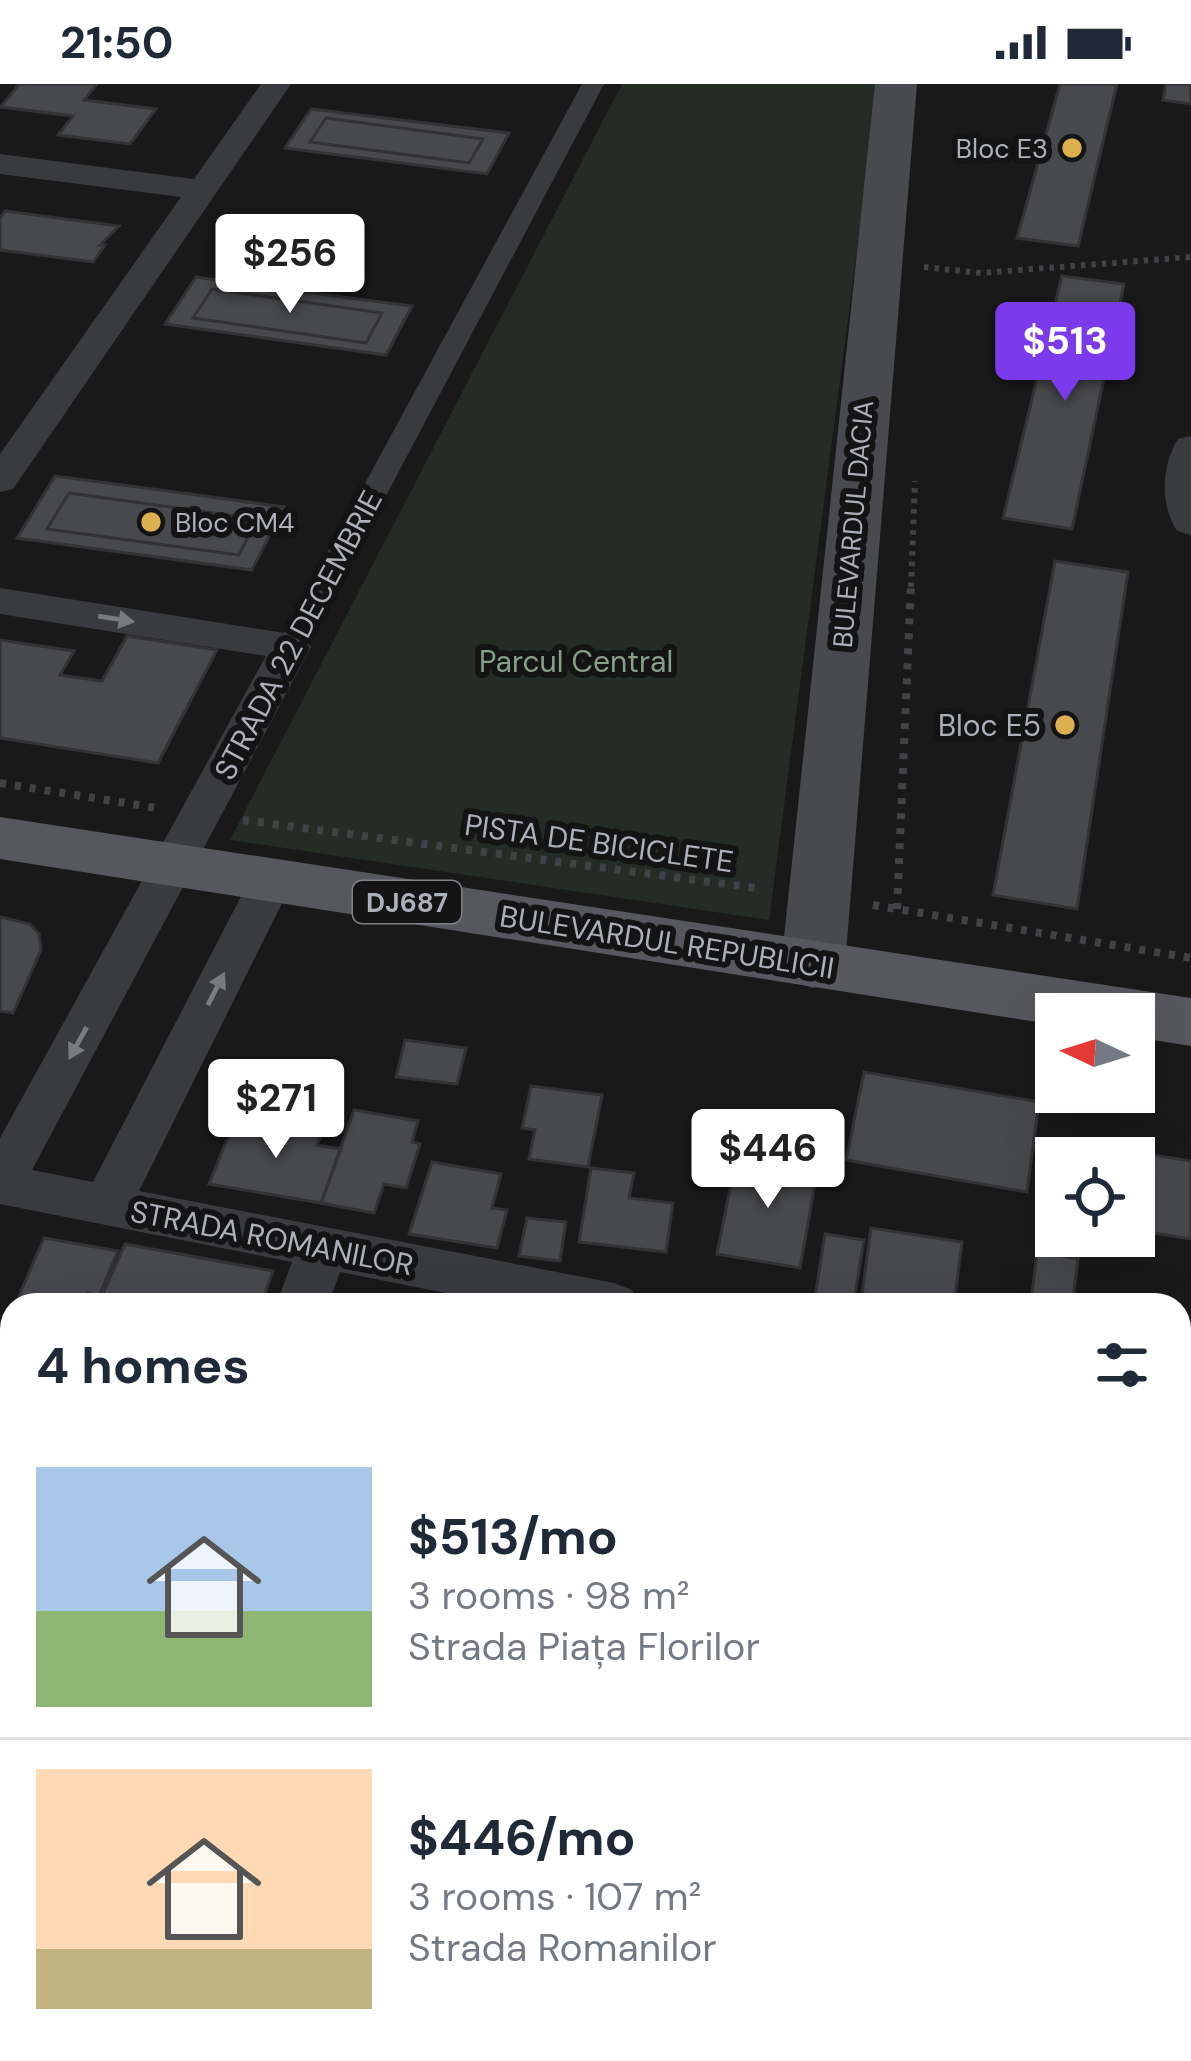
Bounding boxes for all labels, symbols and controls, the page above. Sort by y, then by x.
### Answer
text: 21:50 [60,13,173,72]
place label: Bloc E3 [956,131,1048,166]
marker: Bloc E3 [1059,135,1085,161]
pin: $256 [219,214,361,316]
text: $256 [242,227,338,278]
pin: $513 [994,302,1136,404]
text: $513 [1022,315,1108,366]
street label: BULEVARDUL DACIA [825,399,881,649]
street label: STRADA 22 DECEMBRIE [205,484,391,786]
place label: Bloc CM4 [175,505,294,540]
marker: Bloc CM4 [138,509,164,535]
one-way arrow [97,610,135,629]
park label: Parcul Central [479,642,673,681]
place label: Bloc E5 [938,706,1041,745]
marker: Bloc E5 [1052,712,1078,738]
street label: PISTA DE BICICLETE [462,805,736,881]
road number: DJ687 [353,881,461,923]
street label: BULEVARDUL REPUBLICII [497,896,837,988]
one-way arrow [205,972,225,1006]
north arrow [1035,993,1155,1113]
map controls [1035,993,1155,1257]
one-way arrow [68,1026,89,1060]
pin: $271 [205,1059,347,1161]
text: $271 [235,1072,317,1123]
pin: $446 [697,1109,839,1211]
text: $446 [719,1122,817,1173]
button: locate [1035,1137,1155,1257]
street label: STRADA ROMANILOR [127,1191,417,1285]
text: 4 homes [36,1332,250,1399]
icon: filters [1089,1332,1155,1398]
text: $513/mo [408,1503,618,1570]
icon: home [132,1515,276,1659]
text: 3 rooms · 98 m² [408,1570,690,1621]
text: Strada Piața Florilor [408,1621,760,1672]
text: $446/mo [408,1804,636,1871]
icon: home [132,1817,276,1961]
text: 3 rooms · 107 m² [408,1871,701,1922]
text: Strada Romanilor [408,1922,717,1973]

